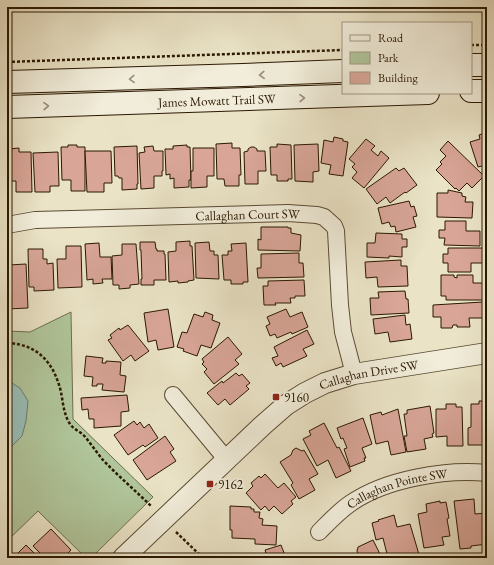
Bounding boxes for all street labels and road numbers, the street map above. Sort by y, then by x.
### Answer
street label: James Mowatt Trail SW [157,90,277,111]
street label: Callaghan Court SW [195,205,301,224]
street label: Callaghan Drive SW [316,355,420,393]
street label: Callaghan Pointe SW [343,464,449,512]

